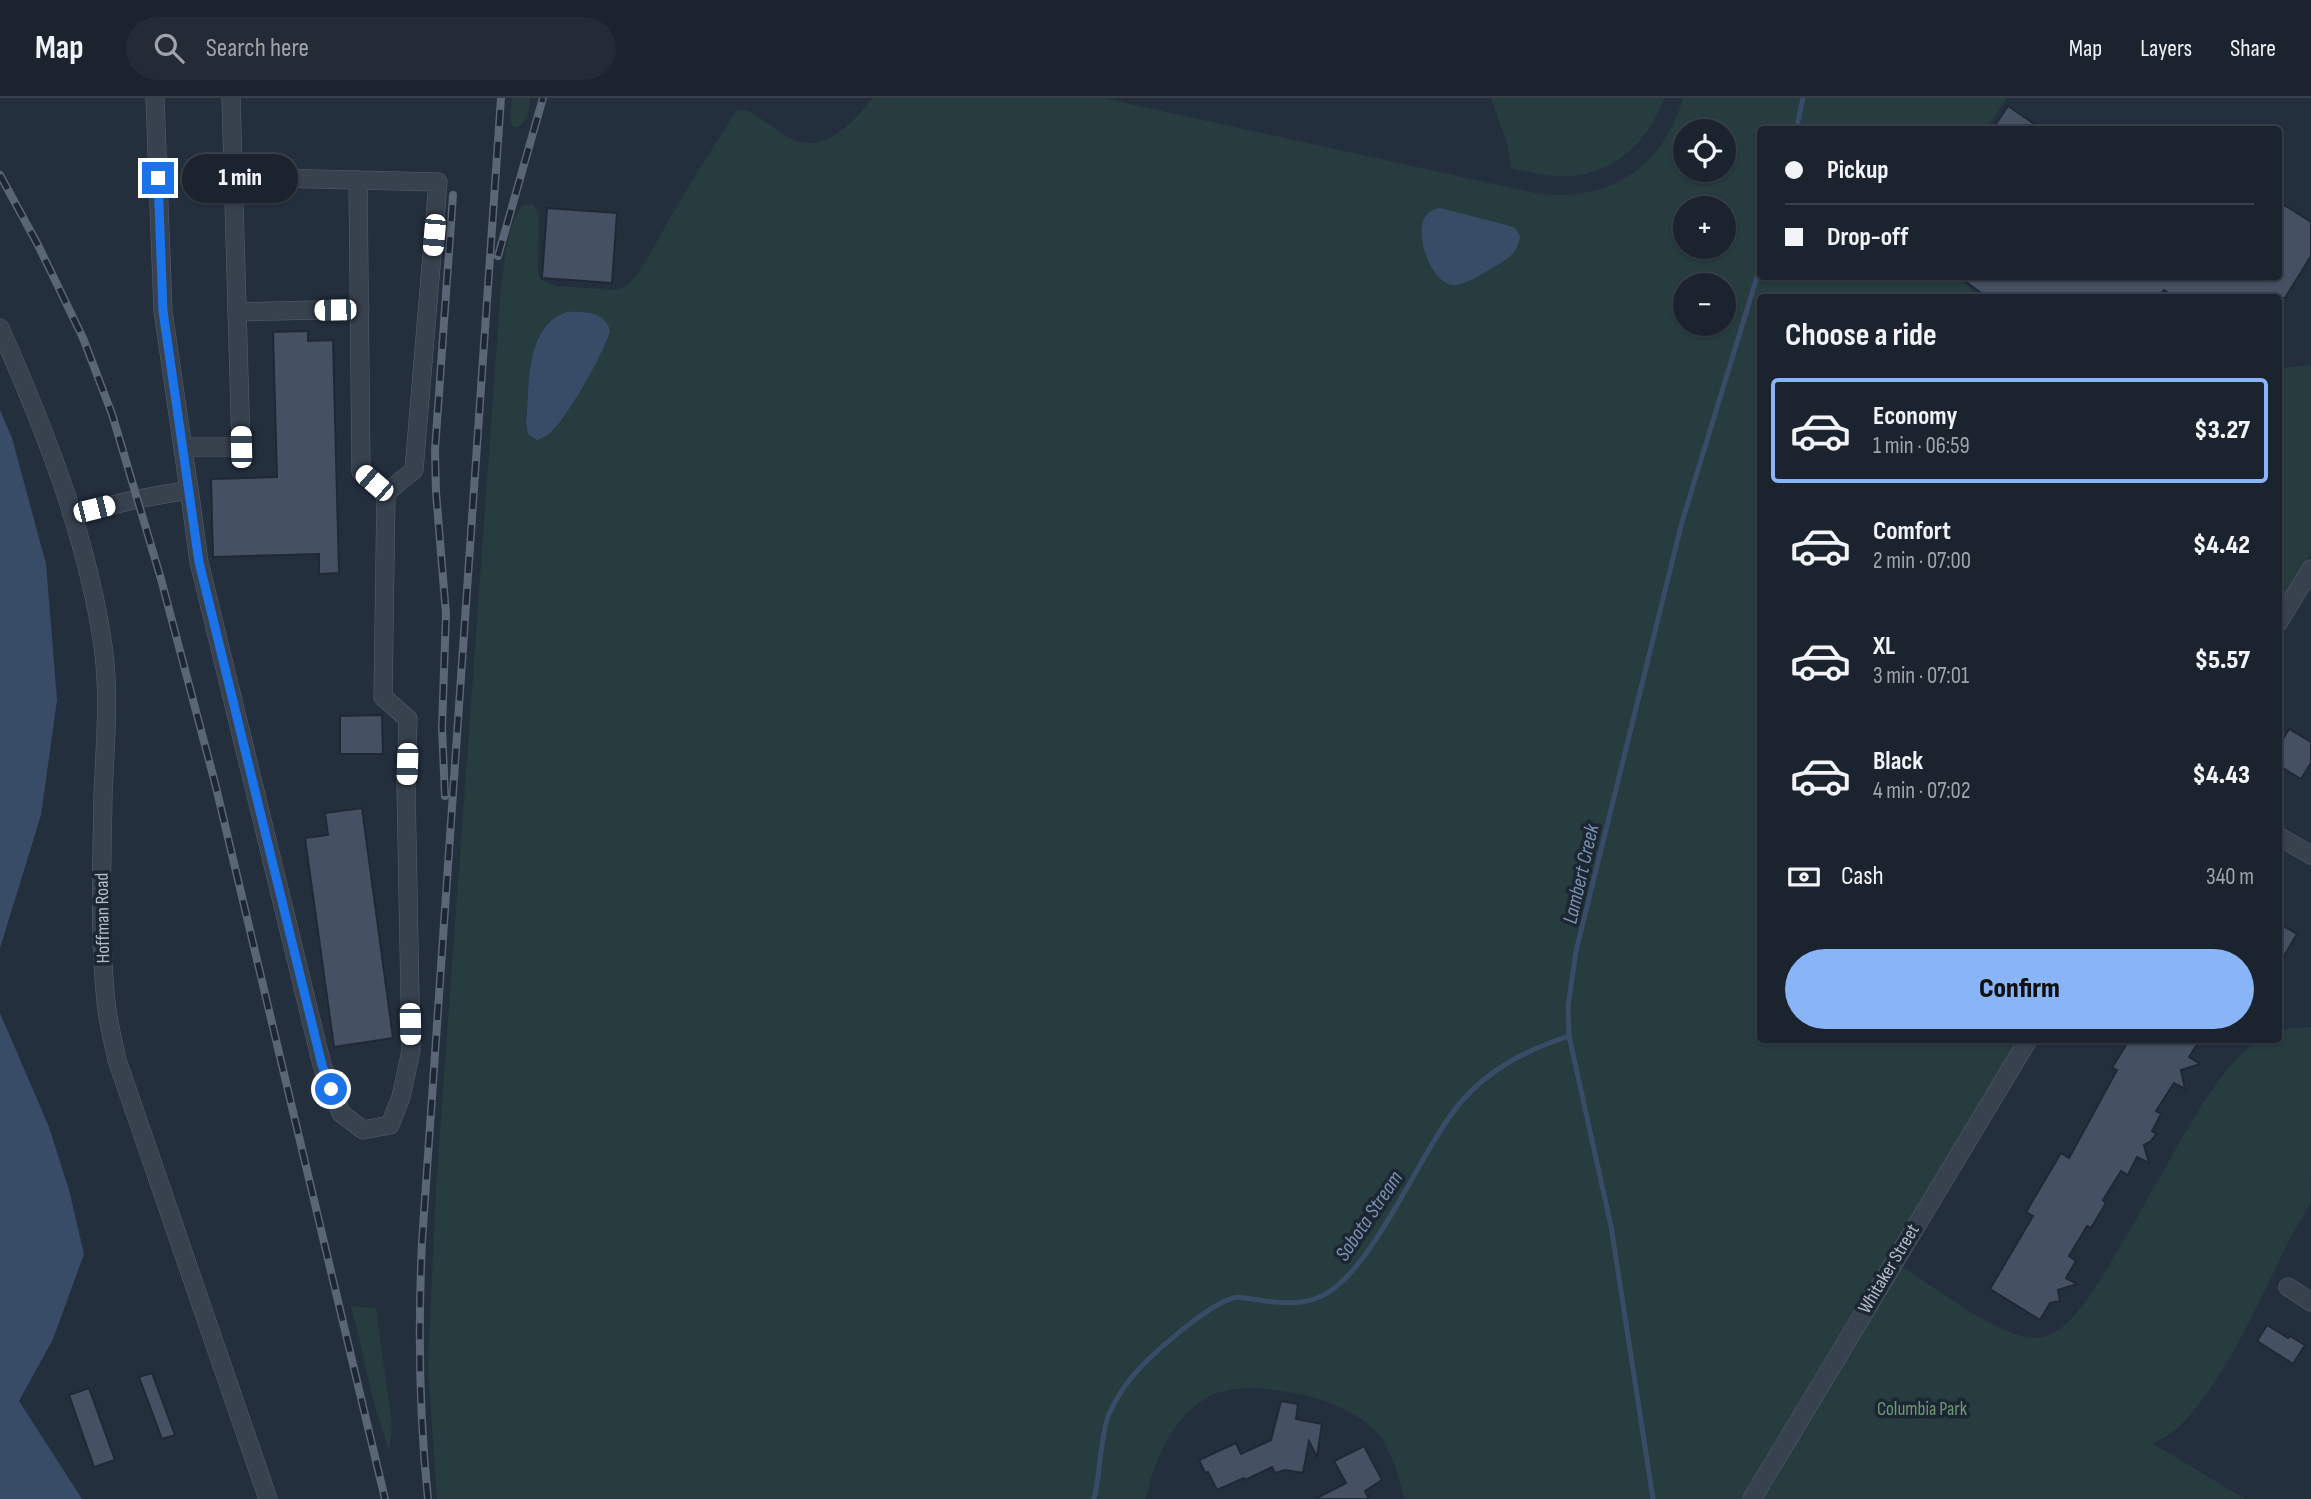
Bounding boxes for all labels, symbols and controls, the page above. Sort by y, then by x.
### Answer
search box [126,17,616,80]
text: Map [35,28,84,68]
icon: search [150,29,188,67]
text: Search here [206,33,309,64]
text: Map [2069,34,2102,63]
text: Layers [2140,34,2192,63]
text: Share [2230,34,2276,63]
map controls [1673,119,1736,336]
button: locate [1673,119,1736,182]
callout: 1 min [182,154,298,202]
text: Pickup [1827,155,1889,186]
route end [142,162,174,194]
text: 1 min [218,164,262,192]
button: + [1673,196,1736,259]
car [422,213,447,257]
text: Drop-off [1827,222,1908,253]
button: − [1673,273,1736,336]
car [314,299,357,321]
text: Choose a ride [1785,316,1937,355]
icon: car [1789,399,1852,462]
text: Economy [1873,401,1957,432]
text: $3.27 [2194,415,2250,446]
car [231,426,252,468]
text: 1 min · 06:59 [1873,432,1970,460]
car [352,461,397,505]
car [72,494,117,524]
icon: car [1789,514,1852,577]
text: Comfort [1873,516,1951,547]
text: $4.42 [2193,530,2250,561]
text: 2 min · 07:00 [1873,547,1971,575]
icon: car [1789,629,1852,692]
text: XL [1873,631,1895,662]
text: $5.57 [2195,645,2250,676]
text: 3 min · 07:01 [1873,662,1969,690]
car [396,743,419,785]
icon: car [1789,744,1852,807]
text: Black [1873,746,1923,777]
text: $4.43 [2193,760,2250,791]
text: 4 min · 07:02 [1873,777,1970,805]
water label: Lambert Creek [1557,821,1605,926]
icon: cash [1785,858,1823,896]
text: Cash [1841,861,1884,892]
text: 340 m [2206,863,2254,891]
street label: Hoffman Road [91,872,115,964]
button: Confirm [1785,949,2254,1029]
car [400,1003,421,1045]
route start [315,1073,347,1105]
water label: Sobota Stream [1330,1166,1408,1266]
street label: Whitaker Street [1853,1220,1925,1318]
park label: Columbia Park [1877,1398,1968,1421]

